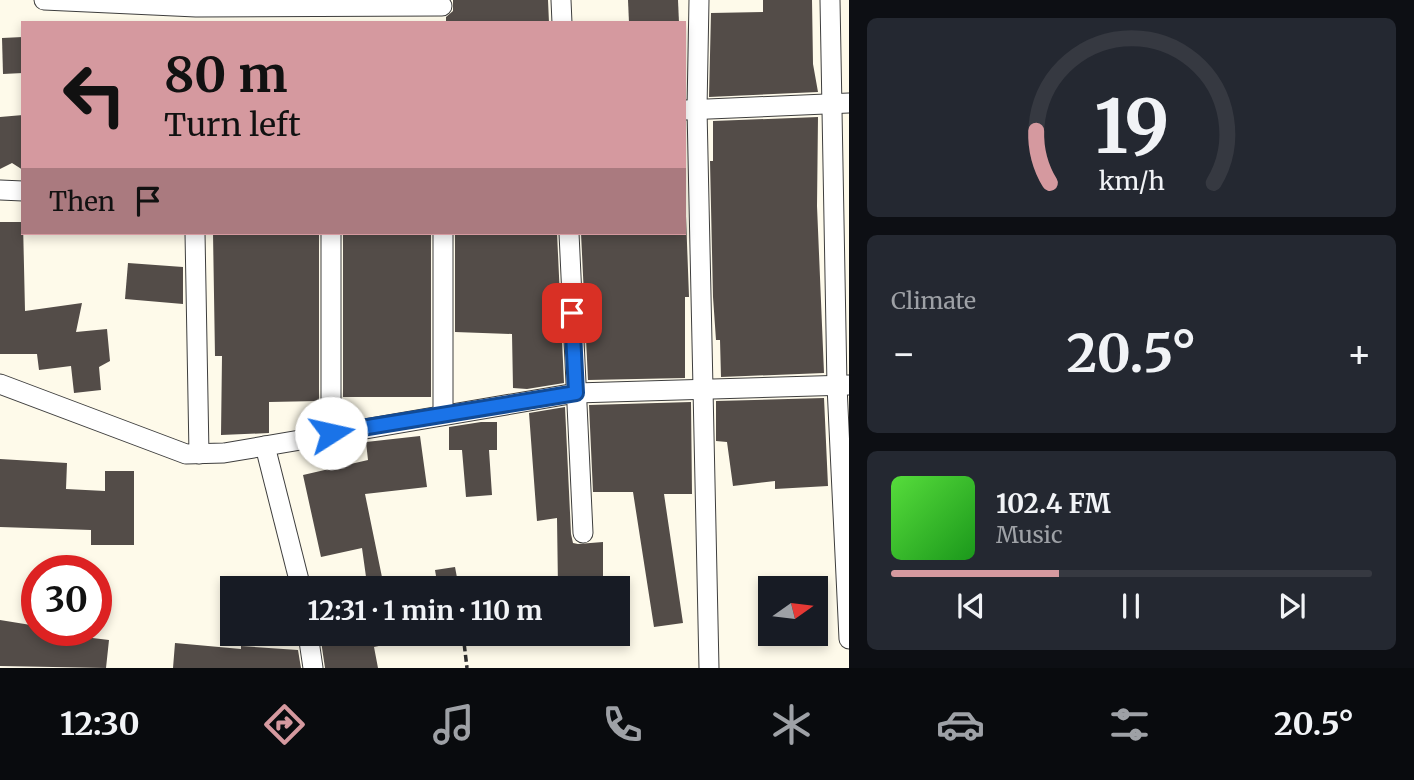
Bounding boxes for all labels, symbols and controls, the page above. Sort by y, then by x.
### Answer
text: 80 m [164,44,287,105]
icon: left [49,49,140,140]
text: 19 [1094,82,1169,174]
text: Turn left [164,105,301,145]
text: km/h [1098,165,1165,197]
icon: arrive [129,182,167,220]
text: Then [49,185,115,218]
pin [542,283,602,343]
text: Climate [891,286,976,315]
icon: arrive [553,294,591,332]
text: 20.5° [1067,321,1196,386]
text: − [891,330,916,377]
text: + [1347,330,1372,377]
position arrow [294,396,368,470]
text: 102.4 FM [996,487,1111,520]
text: Music [996,520,1063,549]
speed limit sign: 30 [21,555,112,646]
north arrow [758,576,828,646]
map controls [758,576,828,646]
icon: previous [952,587,990,625]
icon: pause [1112,587,1150,625]
icon: next [1273,587,1311,625]
text: 12:31 · 1 min · 110 m [308,594,542,627]
icon: directions [260,700,309,749]
icon: music [429,700,478,749]
icon: phone [598,700,647,749]
icon: climate [767,700,816,749]
icon: car [936,700,985,749]
icon: filters [1105,700,1154,749]
text: 12:30 [60,704,140,744]
text: 20.5° [1274,704,1354,744]

